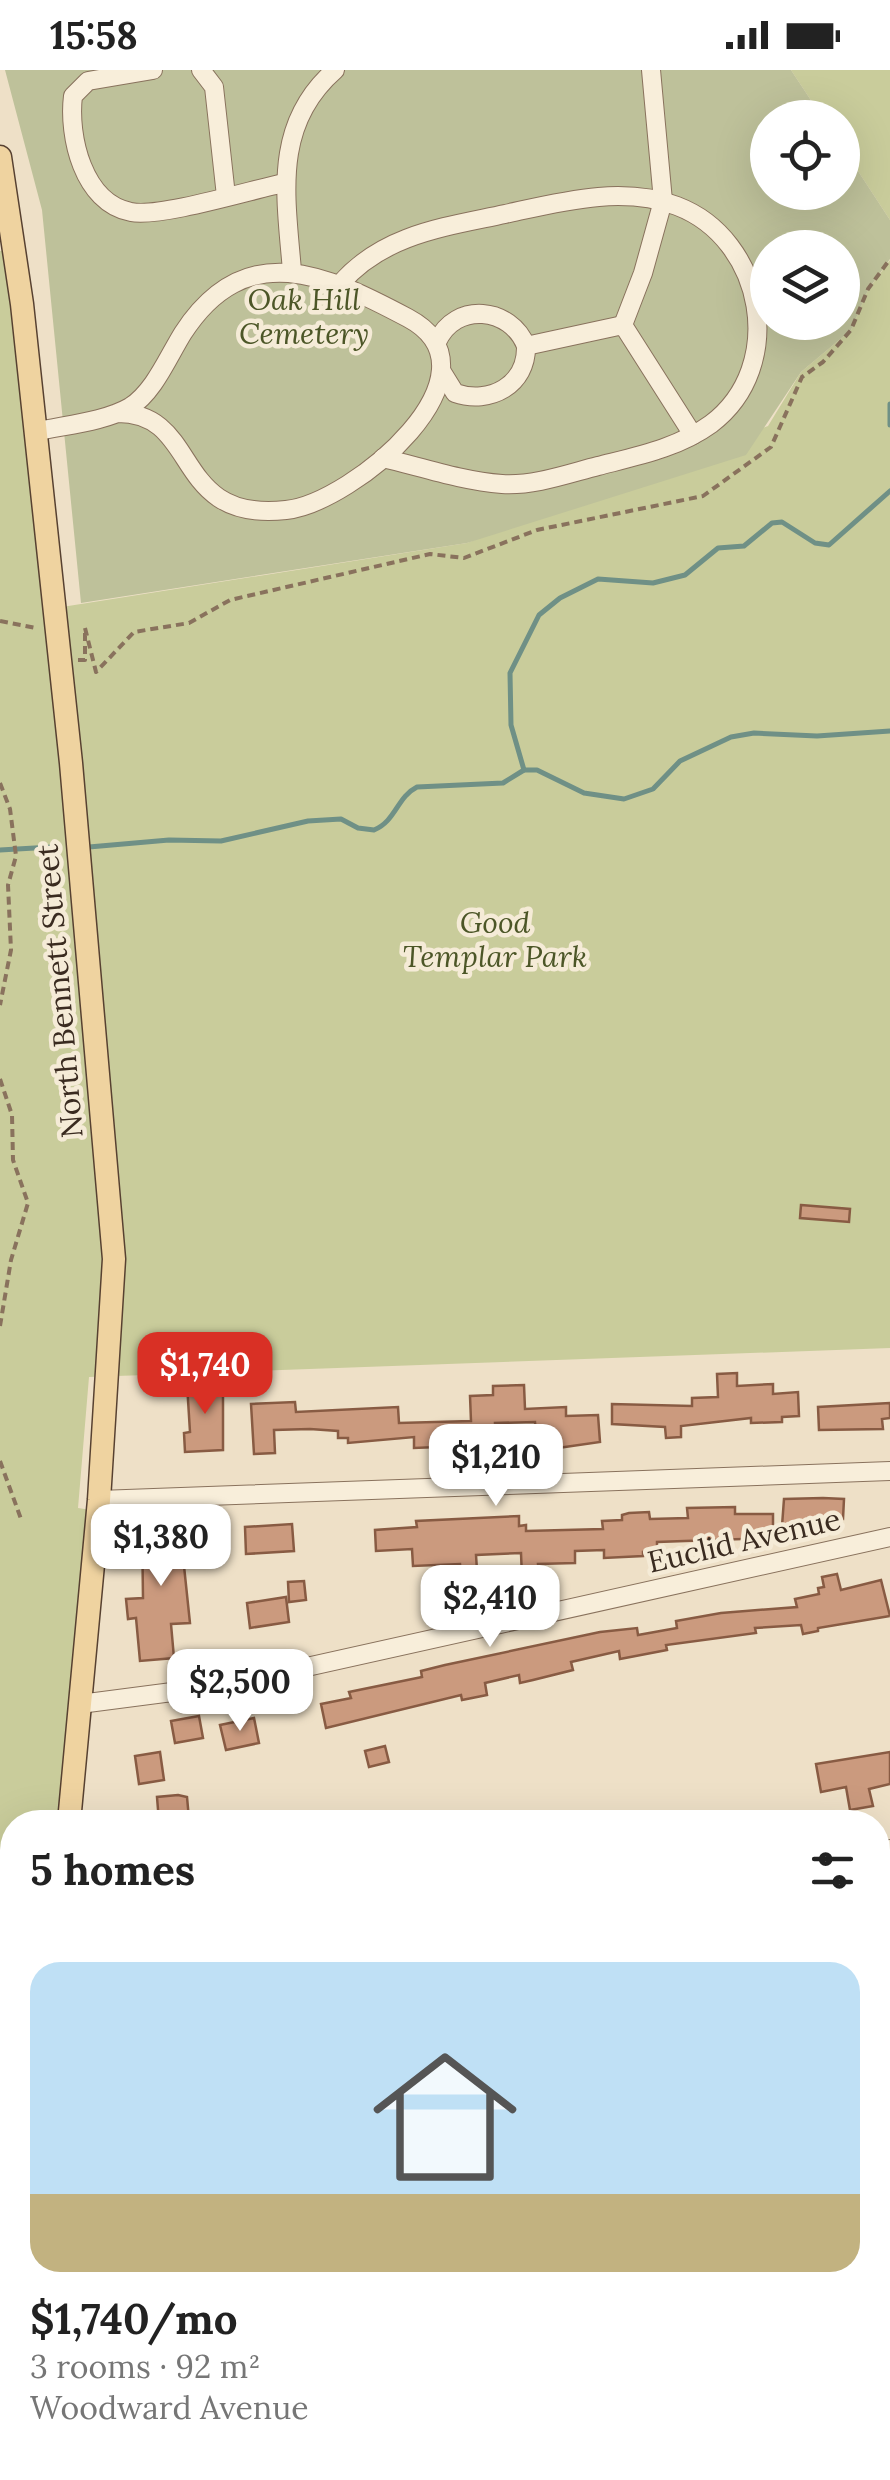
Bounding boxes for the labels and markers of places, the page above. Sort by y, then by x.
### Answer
pin: $1,740 [124,1332,286,1417]
pin: $1,210 [415,1424,577,1509]
pin: $1,380 [80,1504,242,1589]
pin: $2,410 [409,1565,571,1650]
pin: $2,500 [159,1649,321,1734]

